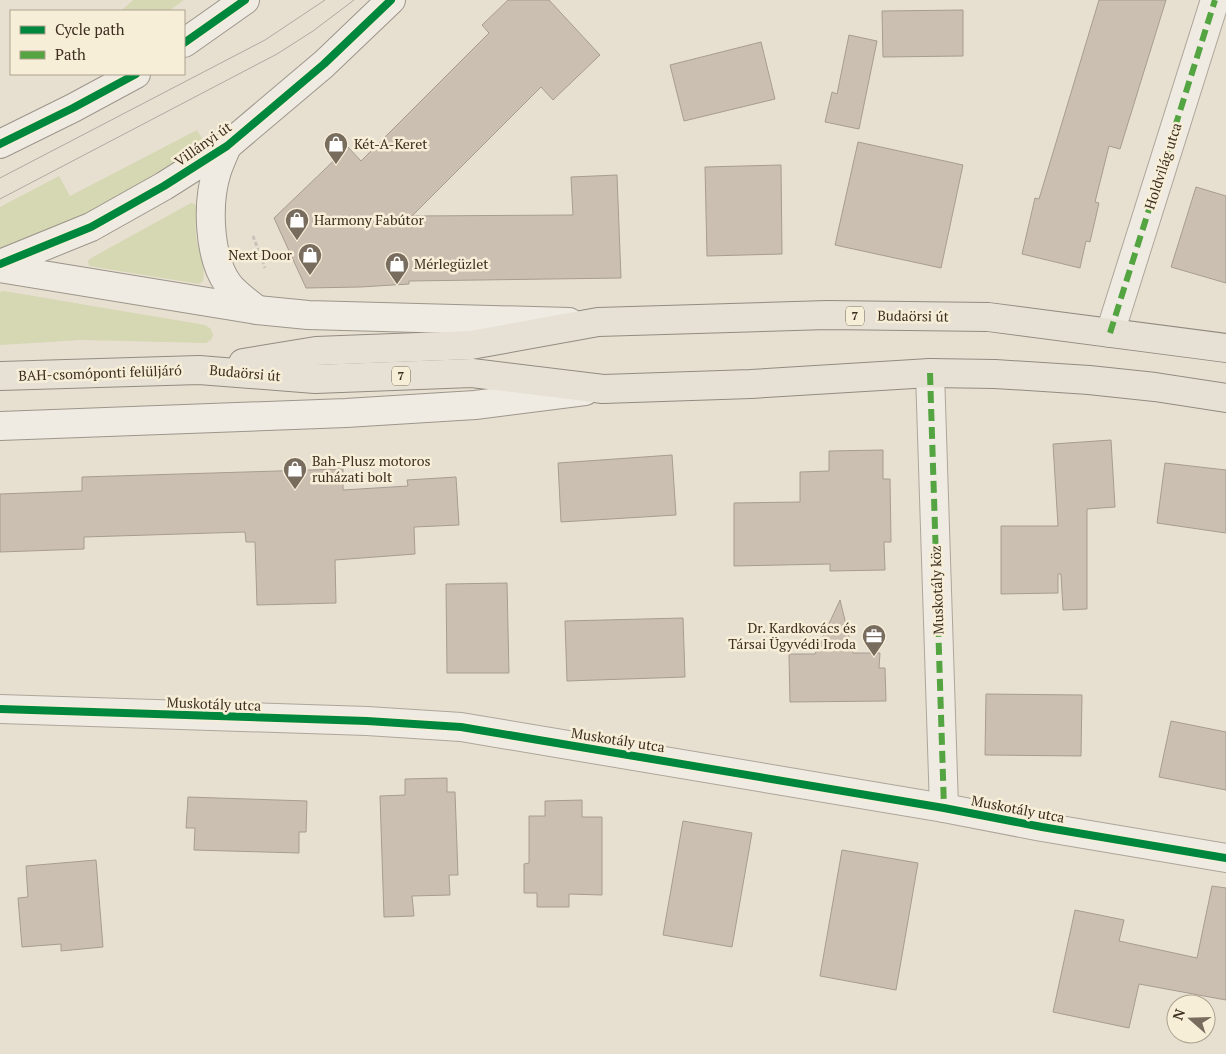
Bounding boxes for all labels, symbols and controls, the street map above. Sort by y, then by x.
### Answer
legend [10,10,185,75]
text: Cycle path [55,19,125,39]
text: Path [55,44,86,64]
street label: Villányi út [170,117,236,170]
street label: Holdvilág utca [1140,120,1185,212]
shop icon: Két-A-Keret [323,131,349,165]
place label: Két-A-Keret [354,134,428,153]
shop icon: Harmony Fabútor [284,207,310,241]
place label: Harmony Fabútor [314,210,425,229]
shop icon: Next Door [297,242,323,276]
place label: Next Door [228,245,293,264]
shop icon: Mérlegüzlet [384,251,410,285]
place label: Mérlegüzlet [414,254,489,273]
street label: Budaörsi út [877,305,950,326]
road number: 7 [846,306,864,326]
street label: BAH-csomóponti felüljáró [18,360,182,385]
street label: Budaörsi út [209,360,282,385]
road number: 7 [392,366,410,386]
place label: Bah-Plusz motoros ruházati bolt [312,451,431,486]
shop icon: Bah-Plusz motoros ruházati bolt [282,456,308,490]
street label: Muskotály köz [925,545,948,635]
place label: Dr. Kardkovács és Társai Ügyvédi Iroda [728,618,856,653]
office icon: Dr. Kardkovács és Társai Ügyvédi Iroda [861,623,887,657]
street label: Muskotály utca [166,692,262,715]
street label: Muskotály utca [570,723,666,756]
street label: Muskotály utca [970,790,1066,827]
north arrow [1166,994,1216,1044]
text: N [1168,1006,1189,1023]

